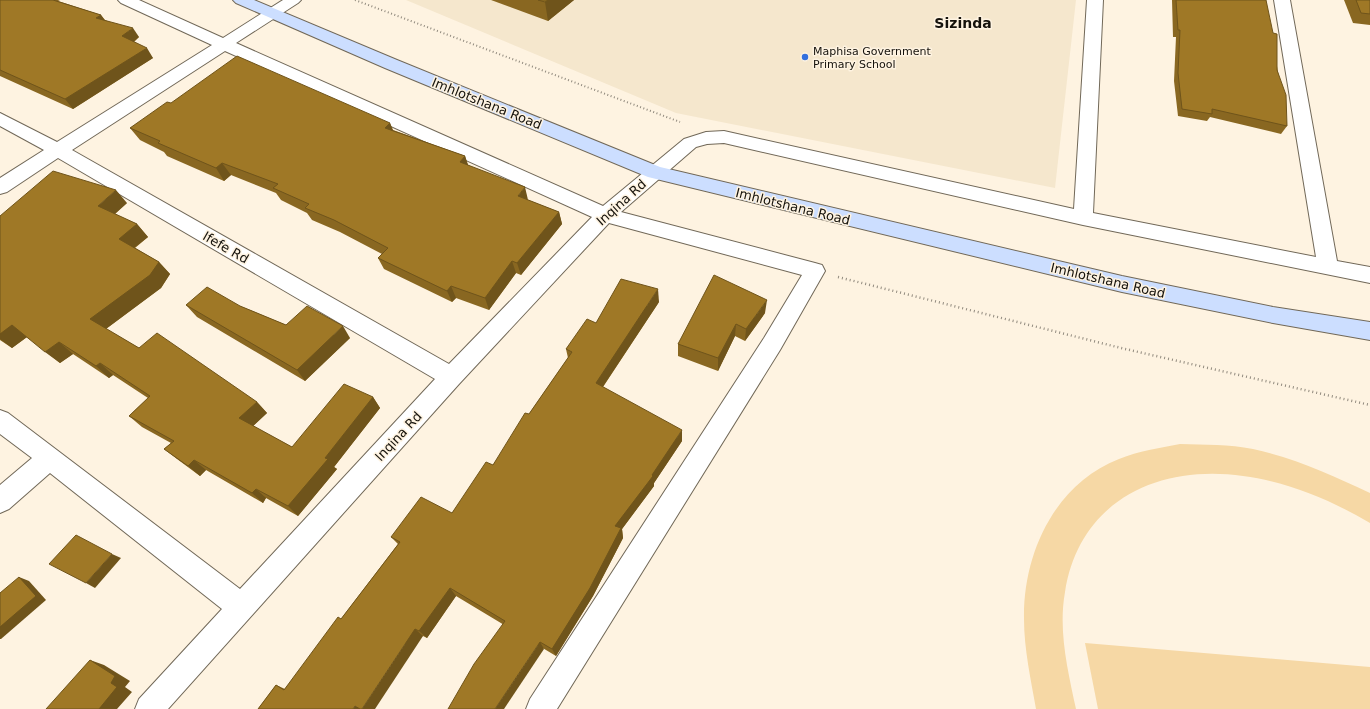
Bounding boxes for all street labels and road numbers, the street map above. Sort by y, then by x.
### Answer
street label: Imhlotshana Road [430,75,544,132]
street label: Inqina Rd [593,176,649,229]
street label: Imhlotshana Road [734,185,852,228]
street label: Ifefe Rd [200,228,251,267]
street label: Imhlotshana Road [1049,260,1167,301]
street label: Inqina Rd [372,409,425,464]

